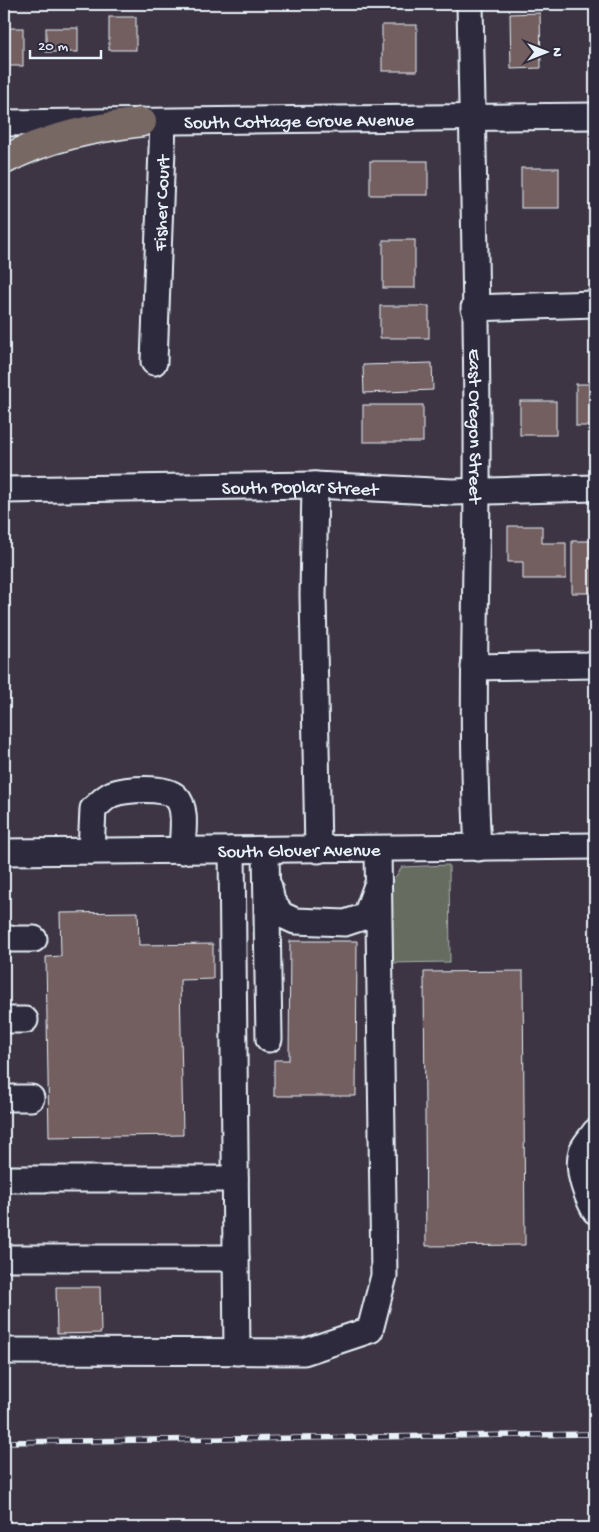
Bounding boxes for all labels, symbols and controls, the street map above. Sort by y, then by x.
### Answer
scale bar [30,28,101,60]
north arrow [522,28,572,78]
text: 20 m [38,38,68,56]
text: N [548,47,565,57]
street label: South Cottage Grove Avenue [184,110,414,136]
street label: Fisher Court [150,153,177,253]
street label: East Oregon Street [462,349,485,506]
street label: South Poplar Street [222,477,381,503]
street label: South Glover Avenue [218,840,381,865]

